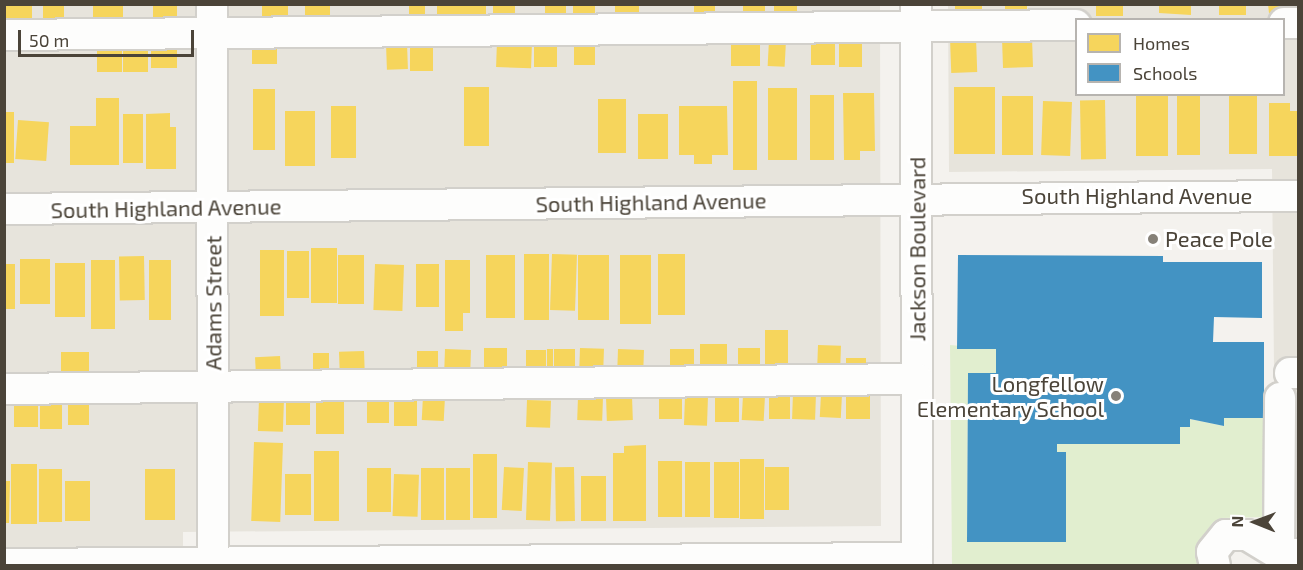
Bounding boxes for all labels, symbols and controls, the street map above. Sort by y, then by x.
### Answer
scale bar [21,18,196,56]
legend [1075,18,1285,96]
text: 50 m [29,29,69,51]
text: Homes [1133,32,1190,54]
text: Schools [1133,62,1197,84]
street label: Jackson Boulevard [904,157,930,341]
street label: South Highland Avenue [1021,183,1253,209]
street label: South Highland Avenue [535,187,767,217]
street label: South Highland Avenue [50,193,282,223]
place label: Peace Pole [1165,226,1273,252]
marker: Peace Pole [1146,232,1160,246]
street label: Adams Street [200,236,226,370]
place label: Longfellow Elementary School [916,370,1104,422]
marker: Longfellow Elementary School [1109,389,1123,403]
north arrow [1225,492,1285,552]
text: N [1227,516,1246,528]

